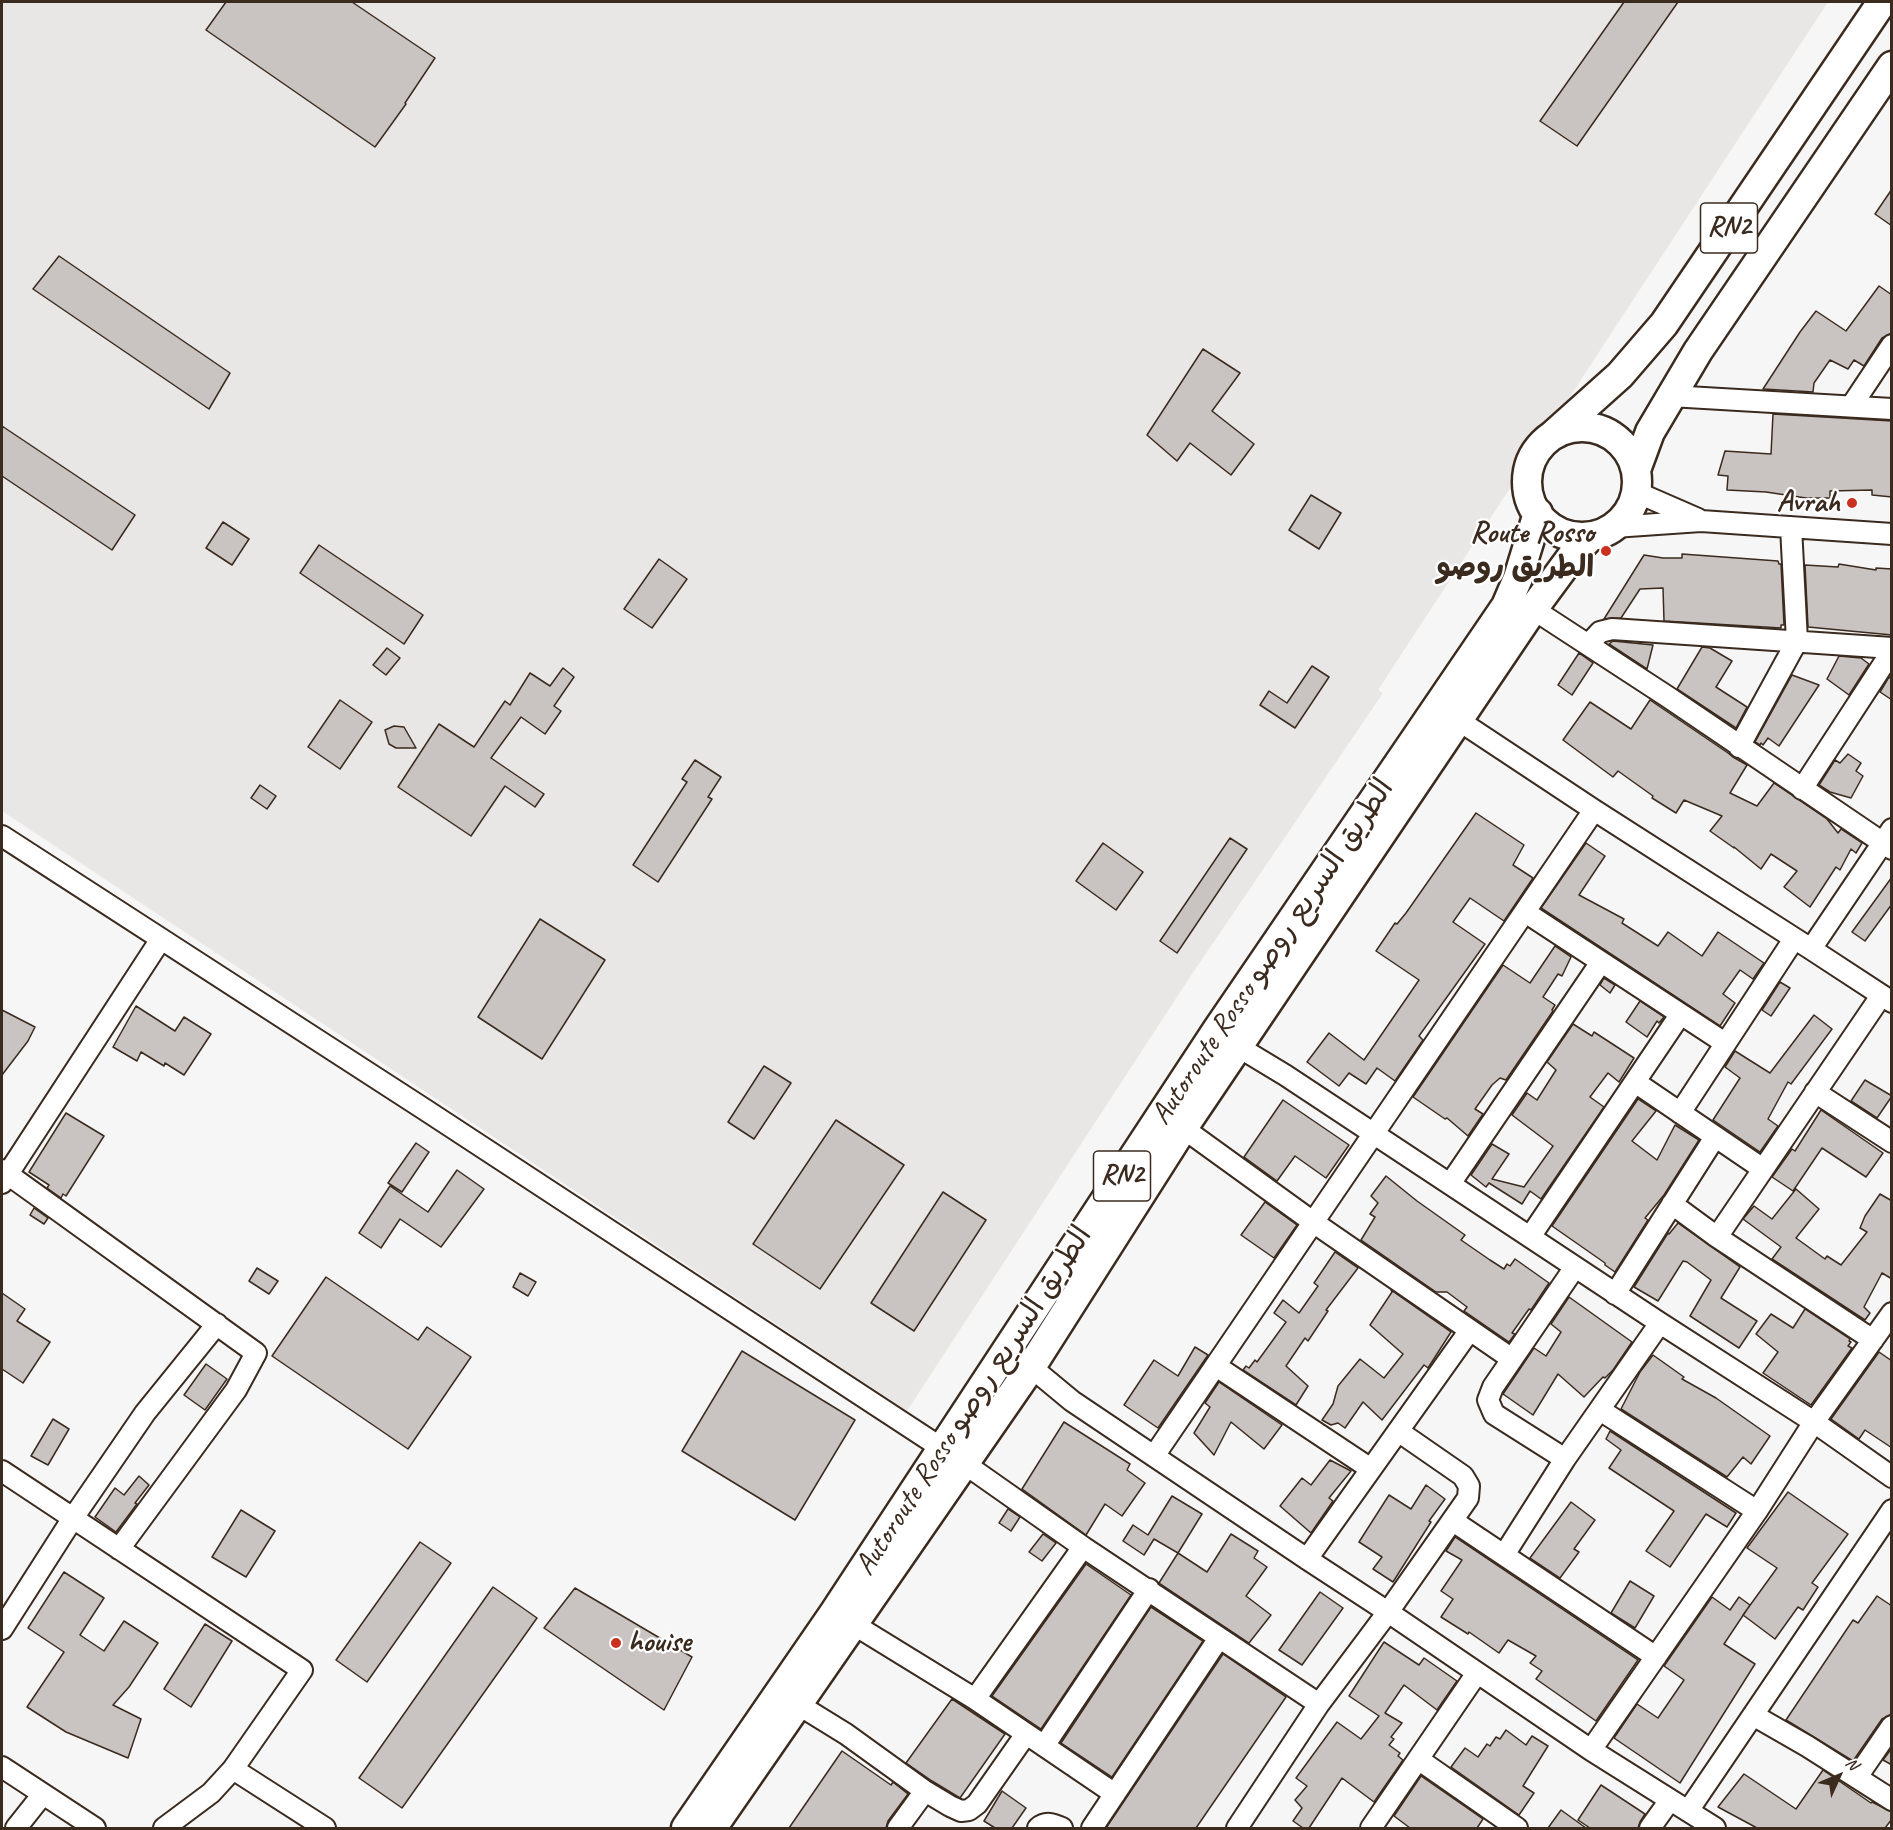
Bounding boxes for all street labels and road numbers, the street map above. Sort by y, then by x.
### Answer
road number: RN2 [1700,203,1758,253]
street label: Autoroute Rosso الطريق السريع روصو [1144,772,1402,1132]
road number: RN2 [1094,1151,1150,1201]
street label: Autoroute Rosso الطريق السريع روصو [847,1220,1101,1582]

